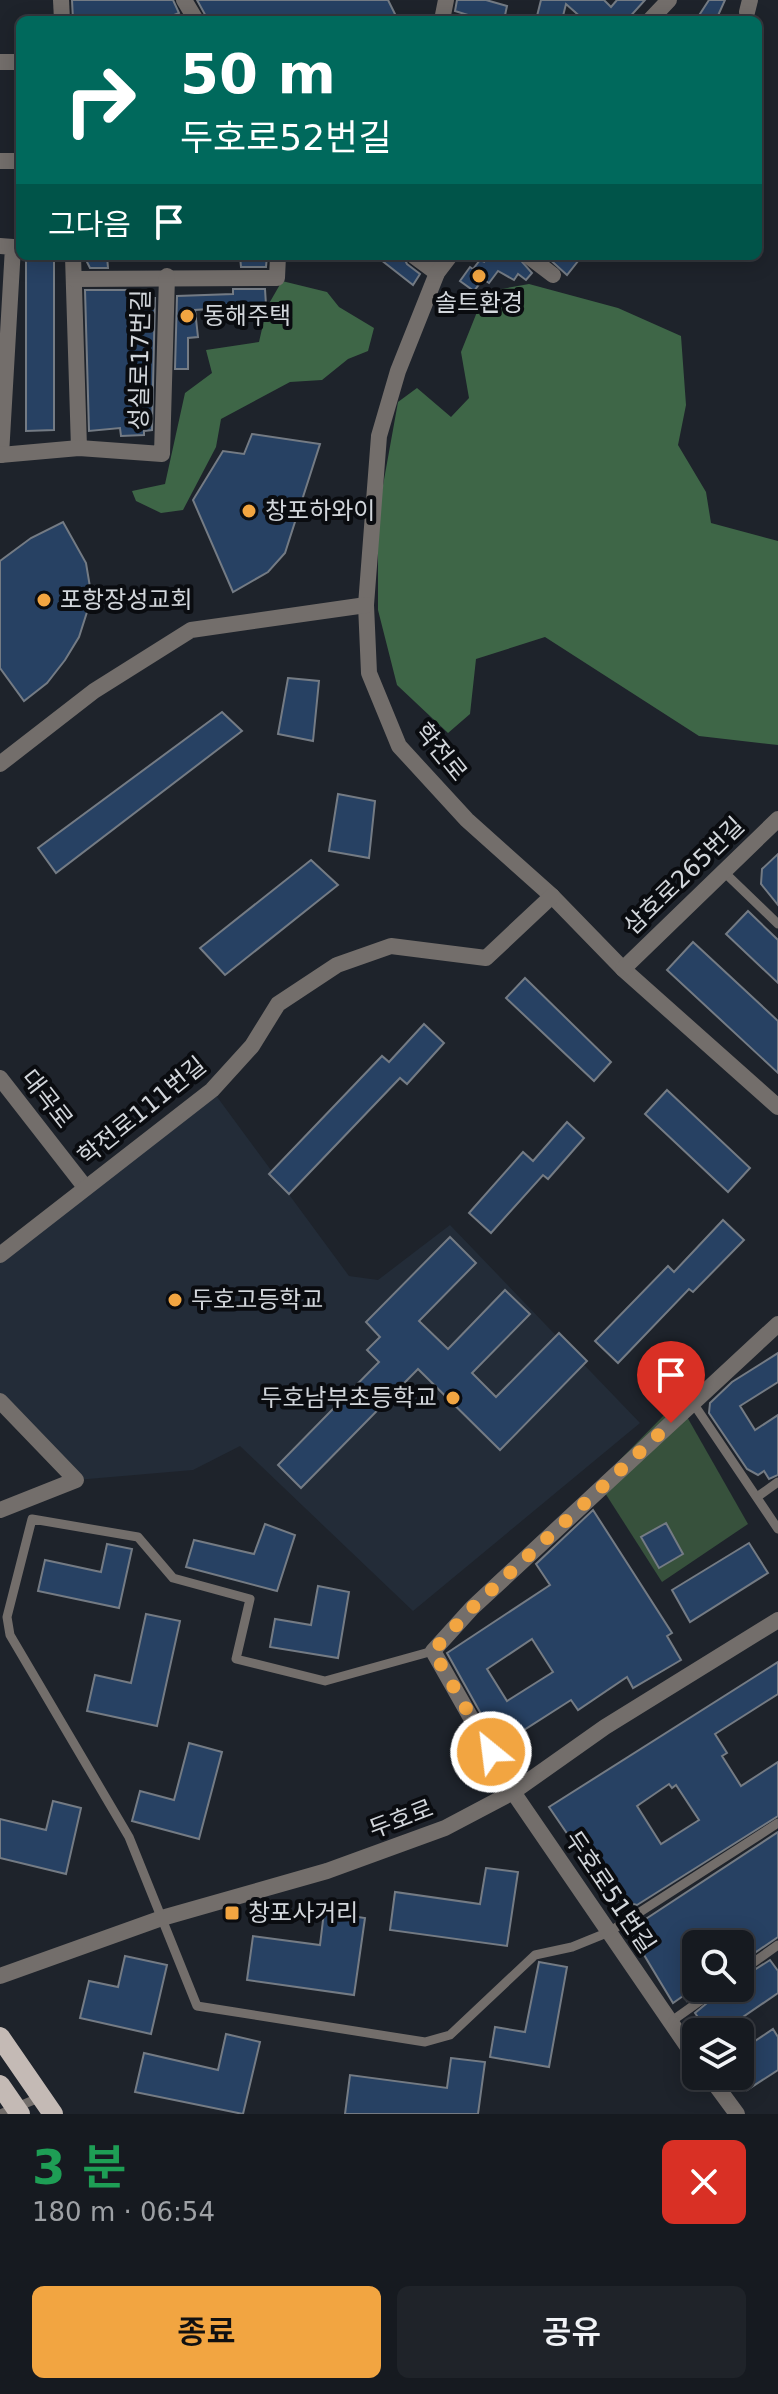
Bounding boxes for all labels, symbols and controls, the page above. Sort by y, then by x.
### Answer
text: 50 m [180,41,336,106]
icon: right [48,48,152,152]
text: 두호로52번길 [180,117,391,158]
icon: arrive [147,200,191,244]
text: 그다음 [48,207,131,242]
marker: 솔트환경 [470,267,488,285]
street label: 성실로17번길 [125,289,155,431]
place label: 솔트환경 [435,289,523,317]
place label: 동해주택 [203,302,291,330]
marker: 동해주택 [178,307,196,325]
place label: 창포하와이 [265,497,375,525]
marker: 창포하와이 [240,502,258,520]
place label: 포항장성교회 [60,586,192,614]
marker: 포항장성교회 [35,591,53,609]
street label: 학전로 [409,717,473,787]
street label: 삼호로265번길 [618,812,750,940]
street label: 학전로111번길 [72,1051,212,1171]
street label: 대곡로 [16,1064,78,1134]
place label: 두호고등학교 [191,1286,323,1314]
marker: 두호고등학교 [166,1291,184,1309]
pin [637,1341,705,1423]
icon: arrive [649,1353,693,1397]
place label: 두호남부초등학교 [260,1384,437,1412]
marker: 두호남부초등학교 [444,1389,462,1407]
position arrow [449,1710,533,1794]
street label: 두호로 [365,1794,437,1844]
street label: 두호로51번길 [559,1826,661,1958]
place label: 창포사거리 [248,1899,358,1927]
marker: 창포사거리 [223,1904,241,1922]
map controls [682,1930,754,2090]
button: search [682,1930,754,2002]
button: layers [682,2018,754,2090]
text: 3 분 [32,2139,126,2195]
button: close [662,2140,746,2224]
text: 180 m · 06:54 [32,2197,215,2227]
button: 종료 [32,2286,381,2378]
button: 공유 [397,2286,746,2378]

